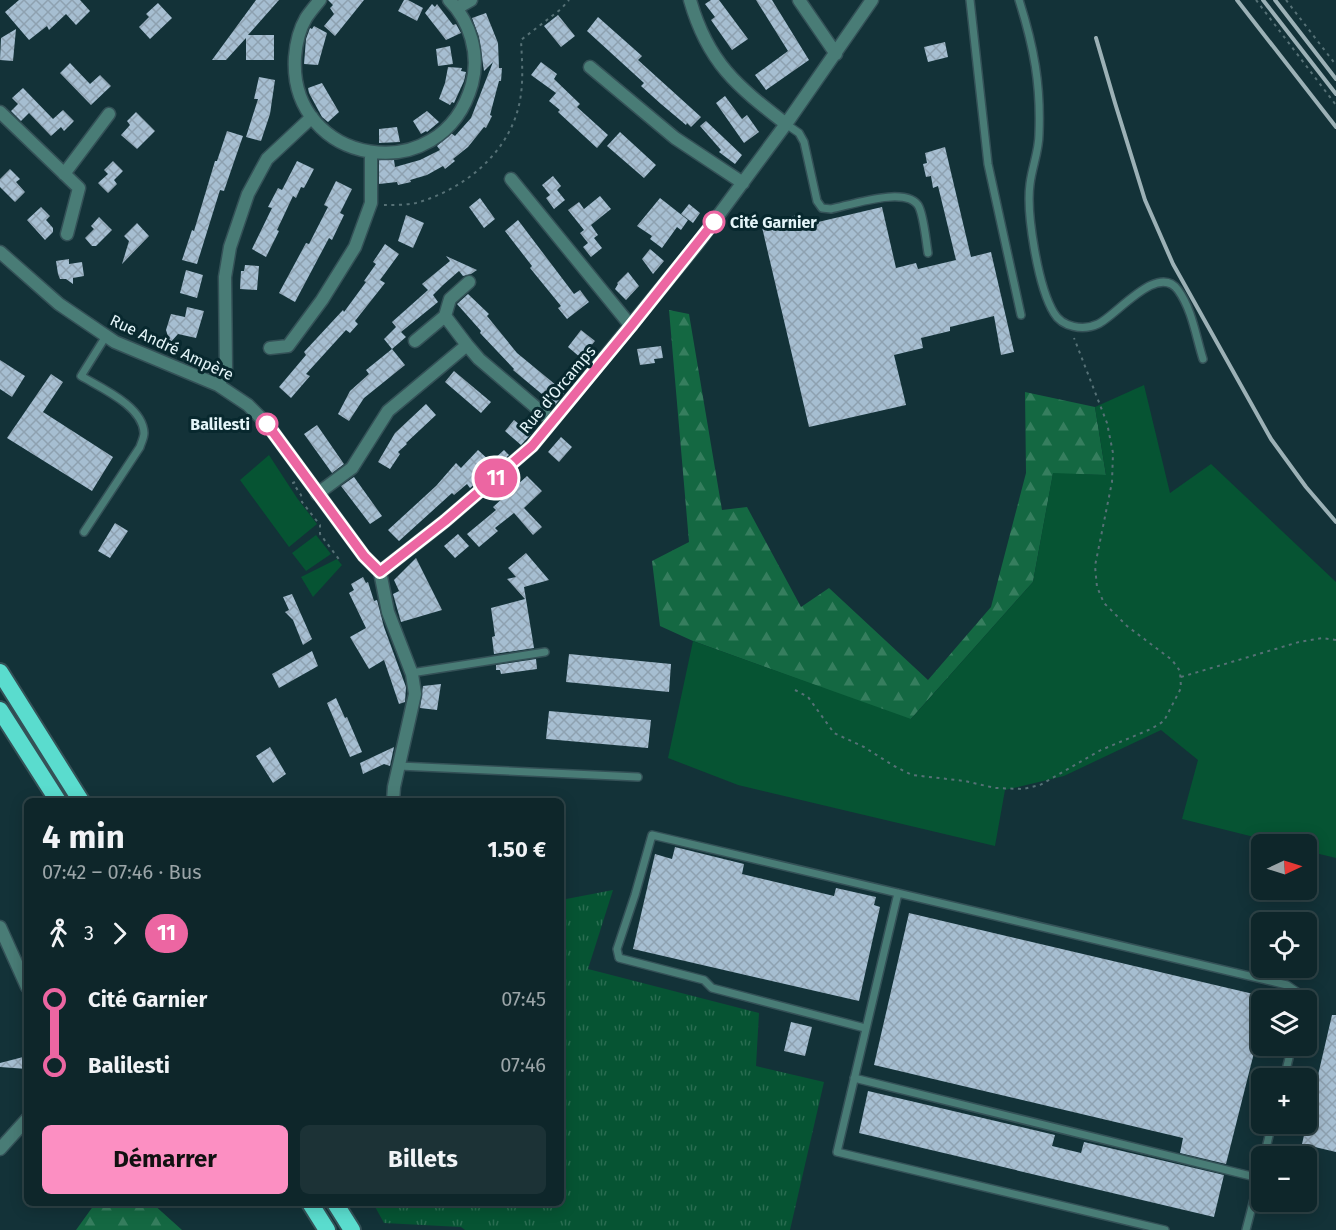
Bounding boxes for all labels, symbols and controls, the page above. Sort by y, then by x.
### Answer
marker: Cité Garnier [703,211,725,233]
place label: Cité Garnier [730,213,817,232]
street label: Rue André Ampère [107,310,237,384]
street label: Rue d'Orcamps [515,342,600,437]
marker: Balilesti [256,413,278,435]
place label: Balilesti [190,415,250,434]
line badge: 11 [469,458,523,498]
text: 11 [486,465,506,491]
text: 4 min [42,817,125,857]
north arrow [1251,834,1317,900]
map controls [1251,834,1317,1212]
text: 1.50 € [487,836,546,863]
text: 07:42 – 07:46 · Bus [42,860,202,884]
button: locate [1251,912,1317,978]
icon: walk [42,917,75,950]
icon: forward [103,917,136,950]
text: 11 [157,920,176,946]
text: 3 [84,921,94,945]
text: Cité Garnier [88,986,207,1013]
text: 07:45 [501,987,546,1011]
button: layers [1251,990,1317,1056]
text: Balilesti [88,1052,170,1079]
text: 07:46 [500,1053,546,1077]
button: + [1251,1068,1317,1134]
button: Démarrer [42,1125,288,1194]
button: Billets [300,1125,546,1194]
button: − [1251,1146,1317,1212]

